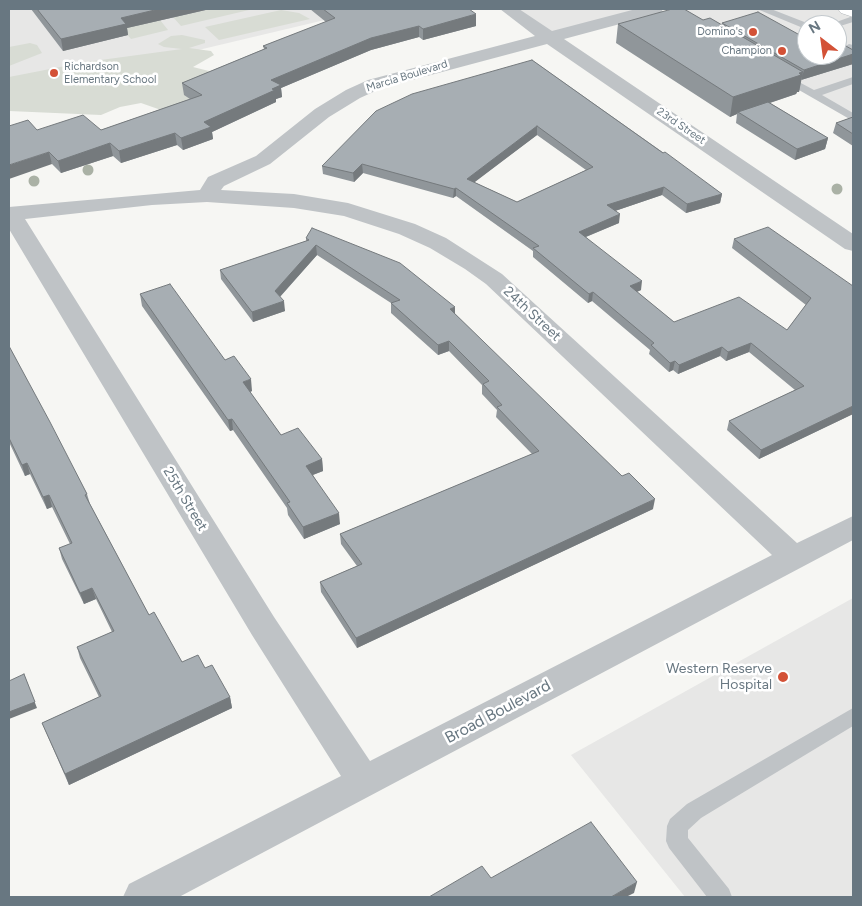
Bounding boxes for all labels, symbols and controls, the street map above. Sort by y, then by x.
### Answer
north arrow [797,15,847,65]
text: N [806,17,824,38]
place label: Domino's [697,25,743,39]
marker: Domino's [747,26,759,38]
place label: Champion [721,44,772,58]
marker: Champion [776,45,788,57]
street label: Marcia Boulevard [365,57,449,95]
place label: Richardson Elementary School [64,60,156,86]
marker: Richardson Elementary School [48,67,60,79]
street label: 23rd Street [654,105,708,147]
street label: 24th Street [500,283,564,345]
street label: 25th Street [159,464,211,534]
place label: Western Reserve Hospital [666,661,772,694]
marker: Western Reserve Hospital [776,670,790,684]
street label: Broad Boulevard [442,676,554,748]

